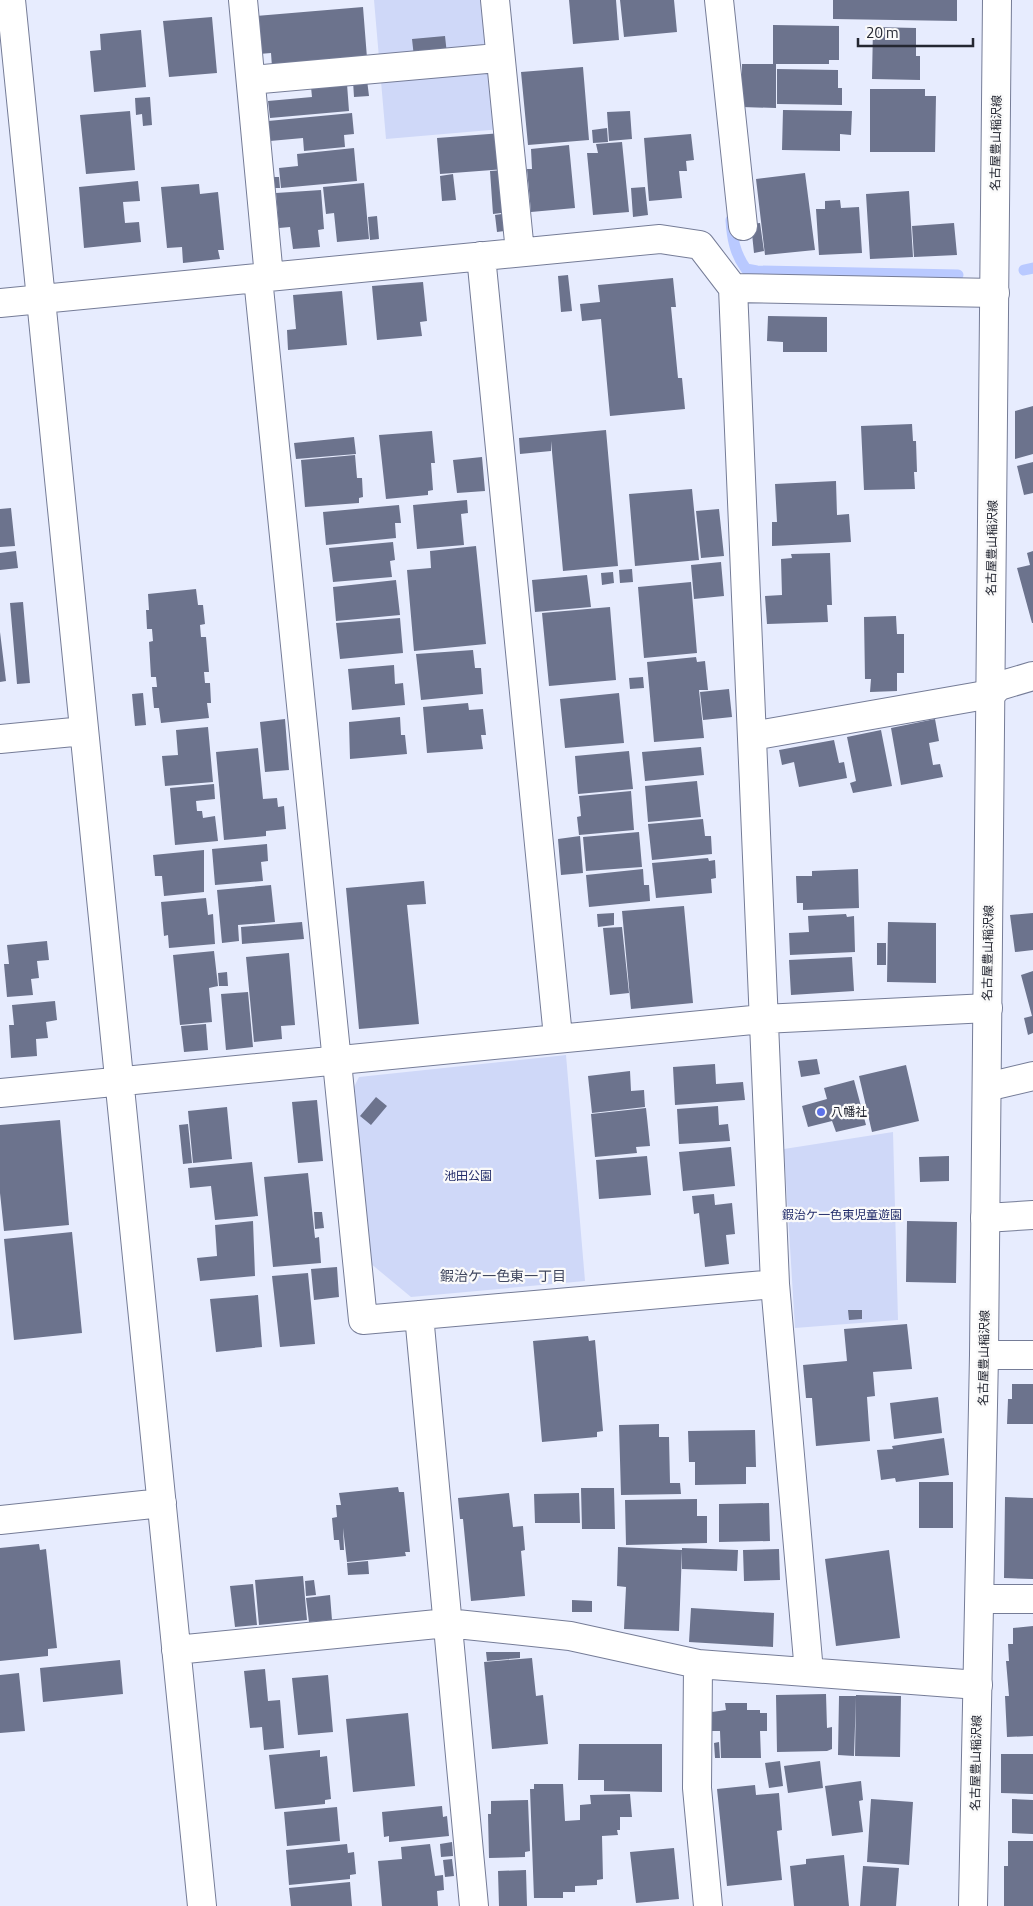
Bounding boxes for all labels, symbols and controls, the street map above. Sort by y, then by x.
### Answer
scale bar [858,15,973,47]
text: 20 m [866,21,899,44]
street label: 名古屋豊山稲沢線 [985,95,1006,191]
street label: 名古屋豊山稲沢線 [981,500,1002,596]
street label: 名古屋豊山稲沢線 [977,905,998,1001]
place label: 八幡社 [831,1102,867,1121]
marker: 八幡社 [815,1106,827,1118]
park label: 池田公園 [444,1166,492,1185]
park label: 鍜治ケ一色東児童遊園 [782,1205,902,1224]
district label: 鍜治ケ一色東一丁目 [440,1265,566,1286]
street label: 名古屋豊山稲沢線 [973,1310,994,1406]
street label: 名古屋豊山稲沢線 [965,1715,986,1811]

